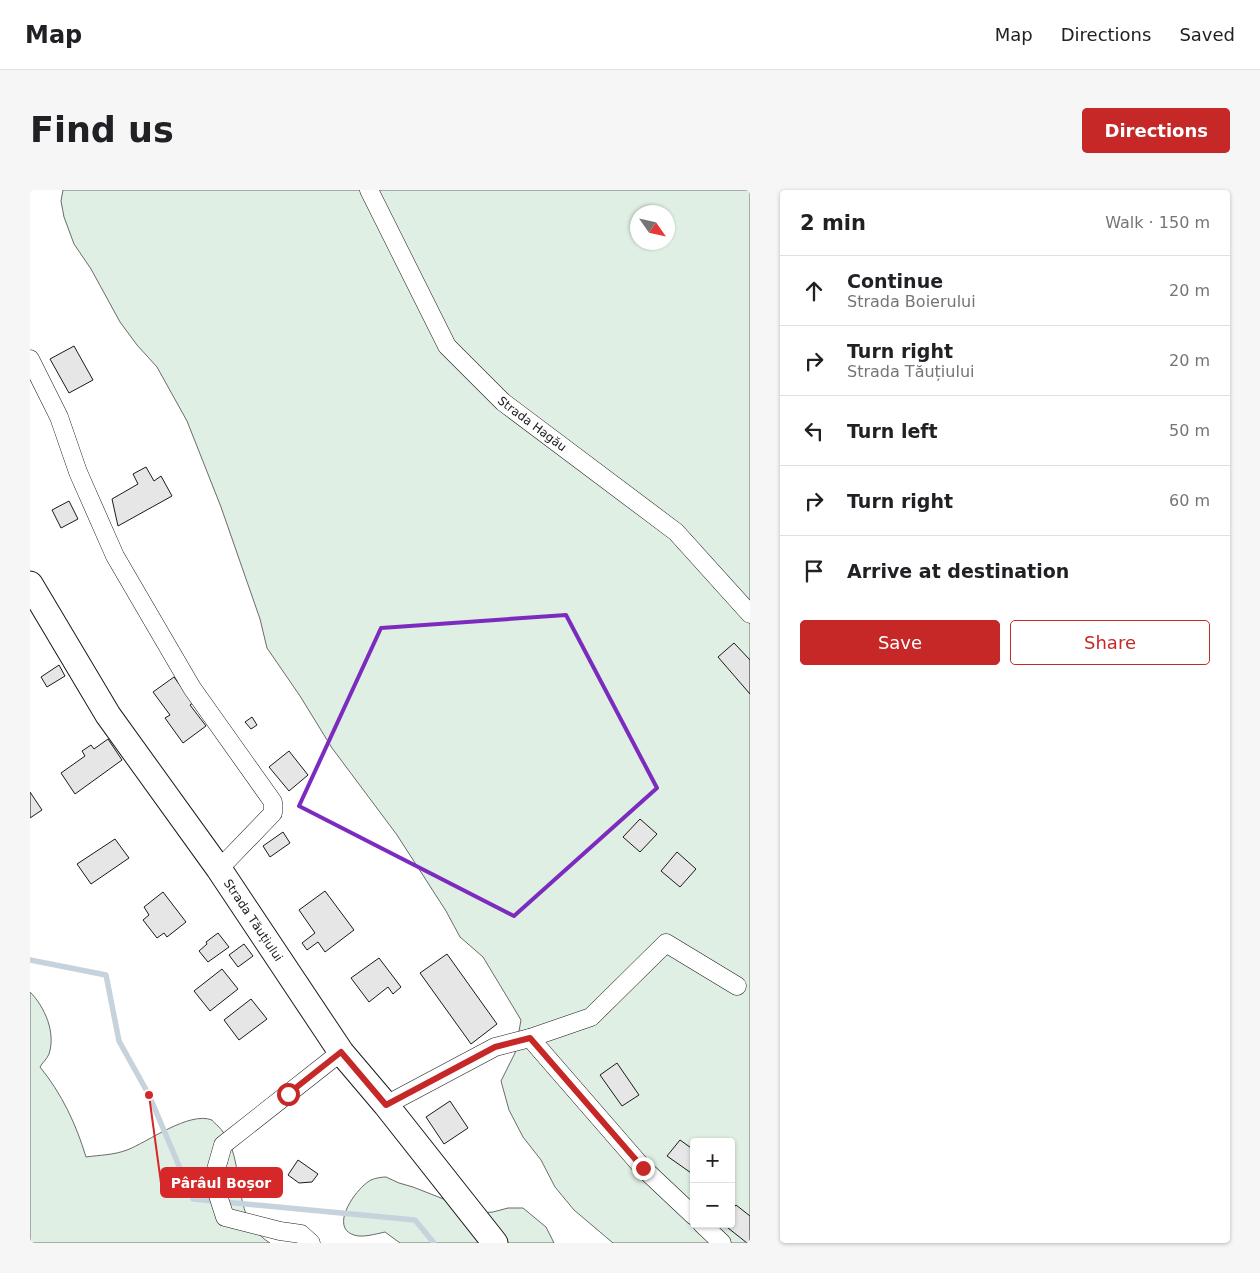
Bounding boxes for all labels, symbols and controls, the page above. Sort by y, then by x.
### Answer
text: Map [25,21,82,49]
text: Map [995,24,1033,45]
text: Directions [1061,24,1151,45]
text: Saved [1179,24,1235,45]
button: Directions [1082,108,1230,153]
text: Find us [30,110,174,150]
north arrow [630,205,675,250]
text: 2 min [800,211,866,235]
text: Walk · 150 m [1105,213,1210,232]
text: Continue [847,270,943,292]
icon: ahead [800,277,828,305]
text: 20 m [1169,281,1210,300]
text: Strada Boierului [847,292,976,311]
text: Turn right [847,340,953,362]
icon: right [800,347,828,375]
text: 20 m [1169,351,1210,370]
text: Strada Tăuțiului [847,362,974,381]
street label: Strada Hagău [495,394,569,454]
icon: left [800,417,828,445]
text: Turn left [847,420,938,442]
text: 50 m [1169,421,1210,440]
icon: right [800,487,828,515]
text: Turn right [847,490,953,512]
text: 60 m [1169,491,1210,510]
icon: arrive [800,557,828,585]
text: Arrive at destination [847,560,1069,582]
button: Save [800,620,1000,665]
button: Share [1010,620,1210,665]
street label: Strada Tăuțiului [221,877,286,964]
route start [277,1083,300,1106]
map controls [690,1138,735,1228]
button: + [690,1138,735,1183]
route end [632,1157,655,1180]
callout: Pârâul Boșor [161,1168,282,1197]
text: Pârâul Boșor [171,1175,271,1192]
button: − [690,1183,735,1228]

